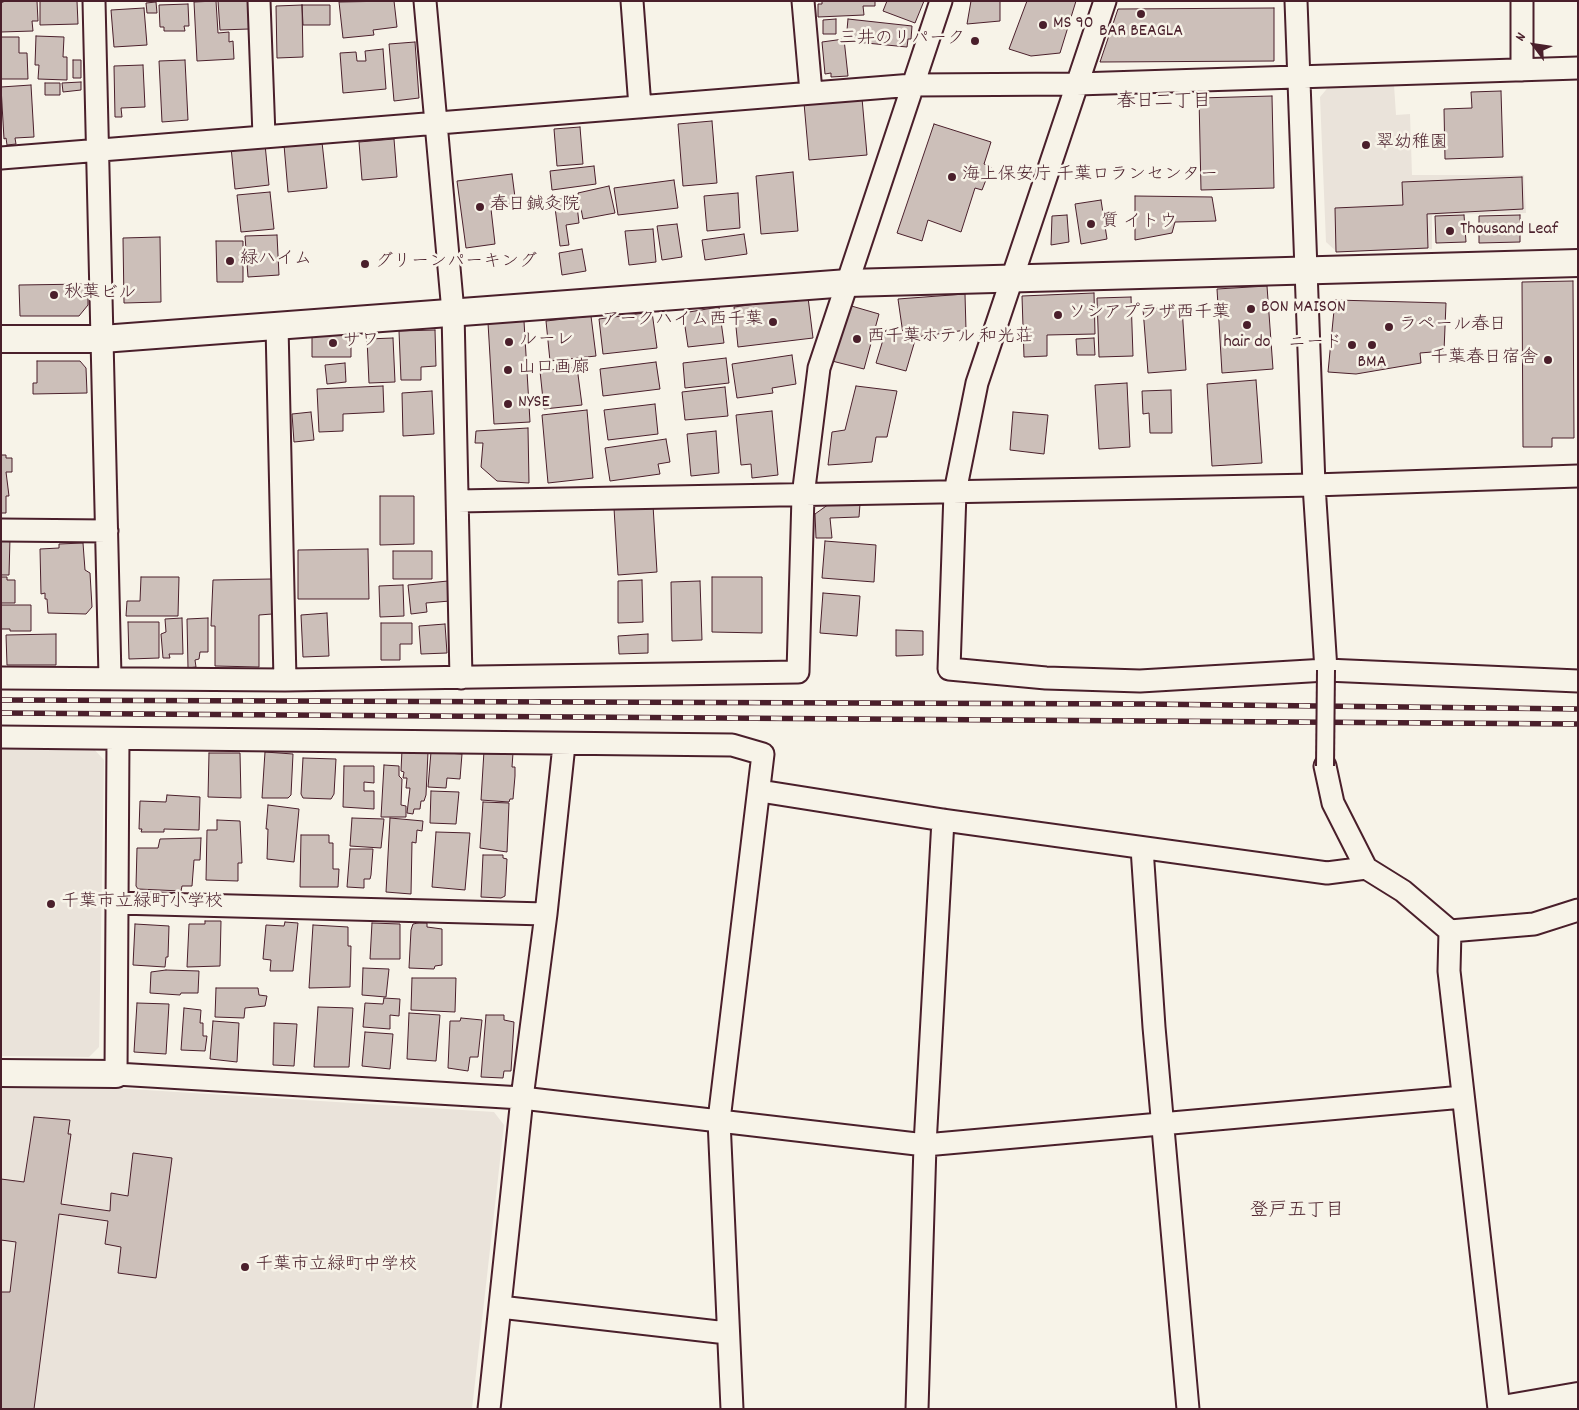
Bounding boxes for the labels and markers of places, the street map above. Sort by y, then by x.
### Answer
marker: BAR BEAGLA [1135,8,1147,20]
place label: MS 90 [1053,14,1094,36]
marker: MS 90 [1037,19,1049,31]
place label: BAR BEAGLA [1099,22,1183,44]
place label: 三井のリパーク [839,30,965,52]
marker: 三井のリパーク [969,35,981,47]
place label: 翠幼稚園 [1376,134,1448,156]
marker: 翠幼稚園 [1360,139,1372,151]
place label: 海上保安庁 千葉ロランセンター [962,166,1218,188]
marker: 海上保安庁 千葉ロランセンター [946,171,958,183]
place label: 春日鍼灸院 [490,196,580,218]
marker: 春日鍼灸院 [474,201,486,213]
place label: 質 イトウ [1101,213,1177,235]
marker: 質 イトウ [1085,218,1097,230]
place label: Thousand Leaf [1460,220,1558,242]
marker: Thousand Leaf [1444,225,1456,237]
place label: 緑ハイム [240,250,312,272]
place label: グリーンパーキング [375,253,537,275]
marker: 緑ハイム [224,255,236,267]
marker: グリーンパーキング [359,258,371,270]
place label: 秋葉ビル [64,284,136,306]
marker: 秋葉ビル [48,289,60,301]
place label: BON MAISON [1261,298,1346,320]
marker: BON MAISON [1245,303,1257,315]
place label: ソシアプラザ西千葉 [1068,304,1230,326]
marker: ソシアプラザ西千葉 [1052,309,1064,321]
place label: アークハイム西千葉 [602,311,763,333]
marker: アークハイム西千葉 [767,316,779,328]
place label: ラペール春日 [1399,316,1507,338]
marker: hair do [1241,319,1253,331]
marker: ラペール春日 [1383,321,1395,333]
place label: 西千葉ホテル 和光荘 [867,328,1033,350]
place label: ルーレ [519,331,574,353]
place label: サワ [343,332,379,354]
marker: 西千葉ホテル 和光荘 [851,333,863,345]
place label: hair do [1223,333,1271,355]
place label: ニード [1288,334,1342,356]
marker: ルーレ [503,336,515,348]
marker: サワ [327,337,339,349]
marker: ニード [1346,339,1358,351]
marker: BMA [1366,339,1378,351]
place label: 千葉春日宿舎 [1430,349,1538,371]
place label: BMA [1358,353,1386,375]
marker: 千葉春日宿舎 [1542,354,1554,366]
place label: 山口画廊 [518,359,590,381]
marker: 山口画廊 [502,364,514,376]
place label: NYSE [518,393,550,415]
marker: NYSE [502,398,514,410]
place label: 千葉市立緑町小学校 [61,893,223,915]
marker: 千葉市立緑町小学校 [45,898,57,910]
place label: 千葉市立緑町中学校 [255,1256,417,1278]
marker: 千葉市立緑町中学校 [239,1261,251,1273]

